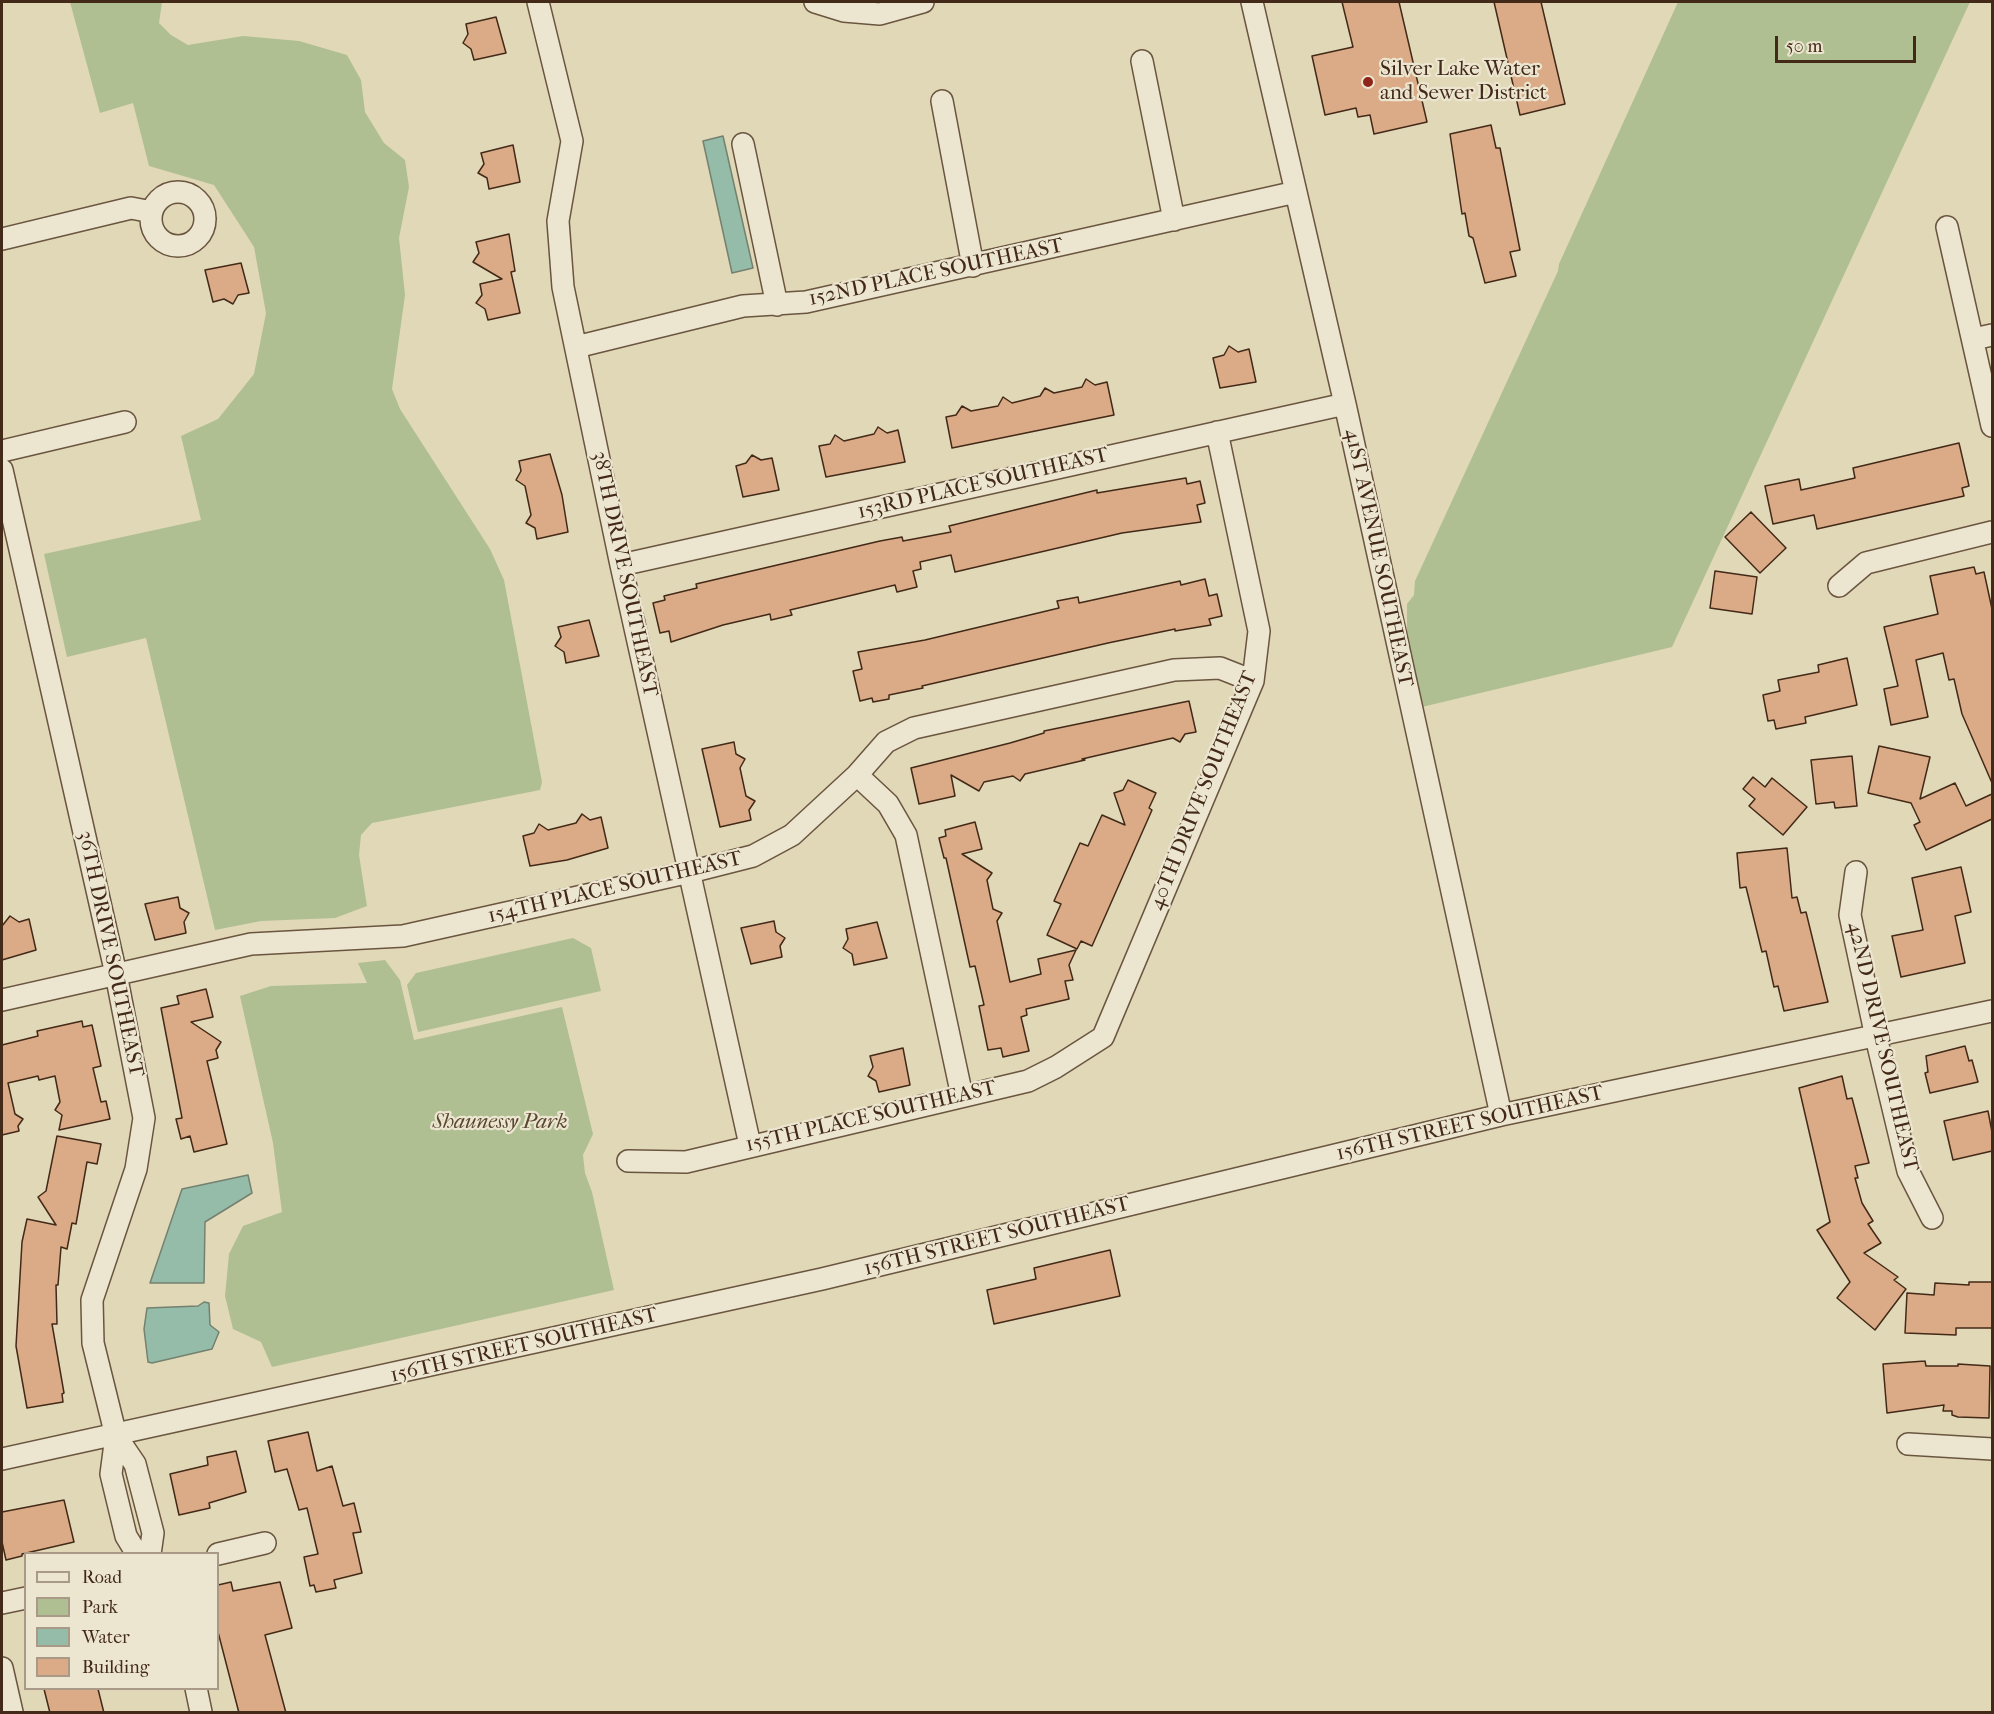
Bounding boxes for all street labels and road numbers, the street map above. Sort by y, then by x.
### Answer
street label: 152ND PLACE SOUTHEAST [806,234,1066,312]
street label: 41ST AVENUE SOUTHEAST [1338,427,1418,689]
street label: 153RD PLACE SOUTHEAST [855,443,1111,525]
street label: 38TH DRIVE SOUTHEAST [586,449,662,699]
street label: 40TH DRIVE SOUTHEAST [1145,668,1263,914]
street label: 36TH DRIVE SOUTHEAST [72,829,148,1079]
street label: 154TH PLACE SOUTHEAST [486,846,744,930]
street label: 42ND DRIVE SOUTHEAST [1841,920,1923,1174]
street label: 155TH PLACE SOUTHEAST [743,1076,999,1158]
street label: 156TH STREET SOUTHEAST [1334,1081,1606,1167]
street label: 156TH STREET SOUTHEAST [861,1192,1133,1282]
street label: 156TH STREET SOUTHEAST [388,1303,660,1389]

